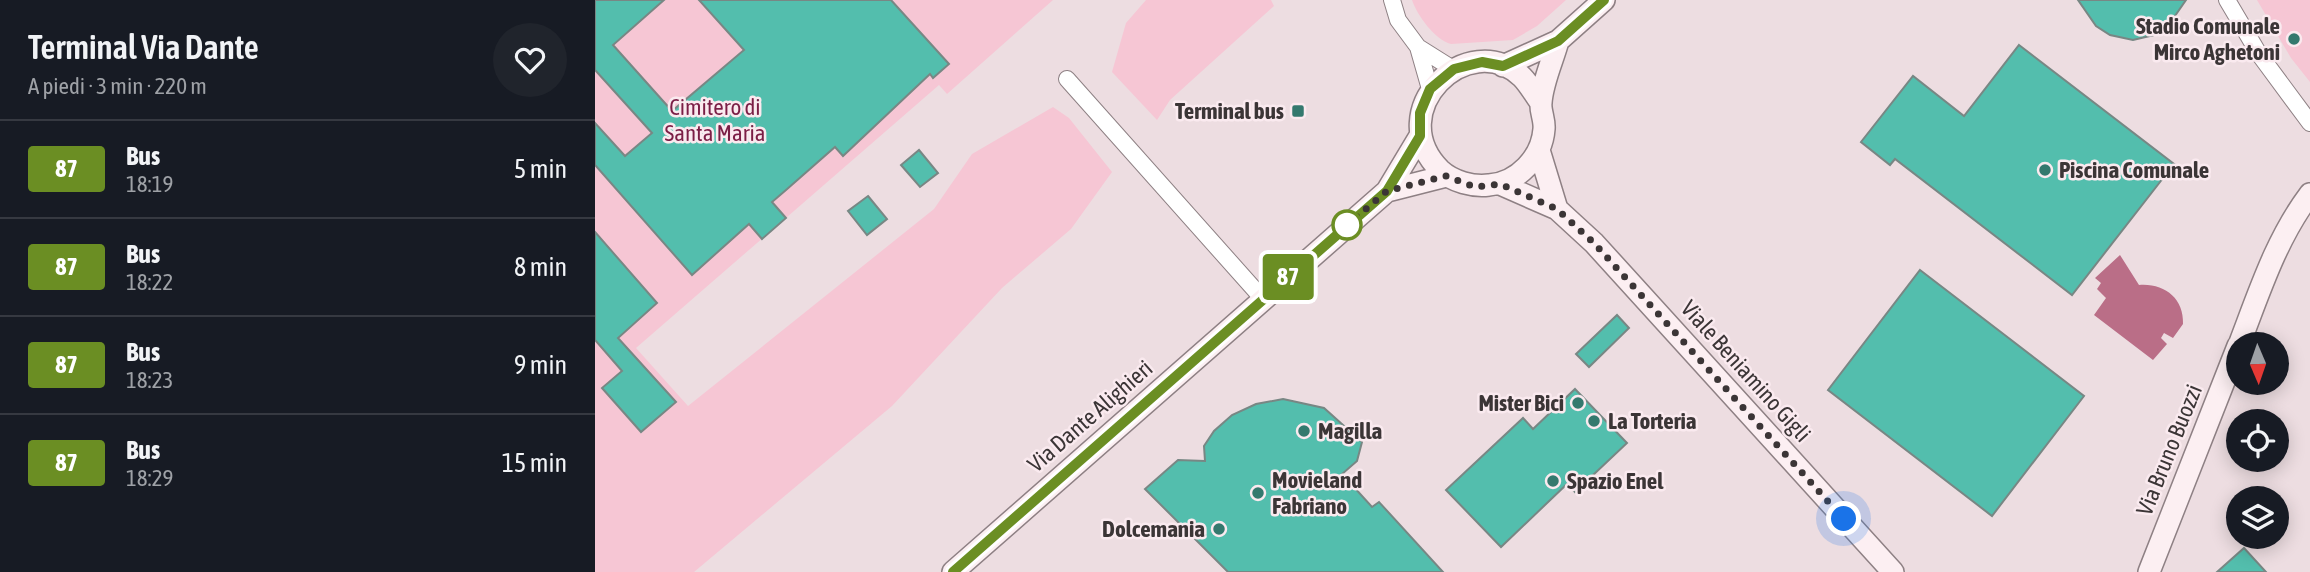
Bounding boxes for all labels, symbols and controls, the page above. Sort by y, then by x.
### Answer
place label: Stadio Comunale Mirco Aghetoni [2136,13,2280,65]
button: heart [493,23,567,97]
text: Terminal Via Dante [28,28,259,66]
marker: Stadio Comunale Mirco Aghetoni [2286,31,2302,47]
text: A piedi · 3 min · 220 m [28,73,207,99]
park label: Cimitero di Santa Maria [665,94,765,146]
place label: Terminal bus [1175,98,1284,124]
marker: Terminal bus [1290,103,1306,119]
text: Bus [126,141,160,171]
text: 5 min [514,154,567,184]
text: 87 [55,155,78,182]
place label: Piscina Comunale [2059,157,2209,183]
marker: Piscina Comunale [2037,162,2053,178]
text: 18:19 [126,171,173,197]
unlabelled marker [1332,210,1362,240]
text: Bus [126,239,160,269]
text: 8 min [514,252,567,282]
text: 87 [55,253,78,280]
line badge: 87 [1257,254,1319,300]
text: 87 [1277,263,1299,290]
text: 18:22 [126,269,173,295]
street label: Viale Beniamino Gigli [1676,295,1816,447]
north arrow [2226,332,2289,396]
map controls [2226,332,2289,549]
text: Bus [126,337,160,367]
text: 9 min [514,350,567,380]
text: 87 [55,351,78,378]
street label: Via Dante Alighieri [1022,355,1158,477]
text: 18:23 [126,367,173,393]
street label: Via Bruno Buozzi [2131,381,2207,519]
place label: Mister Bici [1478,390,1564,416]
marker: Mister Bici [1570,395,1586,411]
place label: La Torteria [1608,408,1697,434]
button: locate [2226,409,2289,472]
marker: La Torteria [1586,413,1602,429]
place label: Magilla [1318,418,1382,444]
marker: Magilla [1296,423,1312,439]
text: Bus [126,435,160,465]
text: 15 min [502,448,567,478]
text: 87 [55,449,78,476]
text: 18:29 [126,465,173,491]
place label: Movieland Fabriano [1272,467,1362,519]
place label: Spazio Enel [1567,468,1664,494]
marker: Spazio Enel [1545,473,1561,489]
marker: Movieland Fabriano [1250,485,1266,501]
button: layers [2226,486,2289,549]
your location [1826,501,1861,536]
place label: Dolcemania [1102,516,1205,542]
marker: Dolcemania [1211,521,1227,537]

